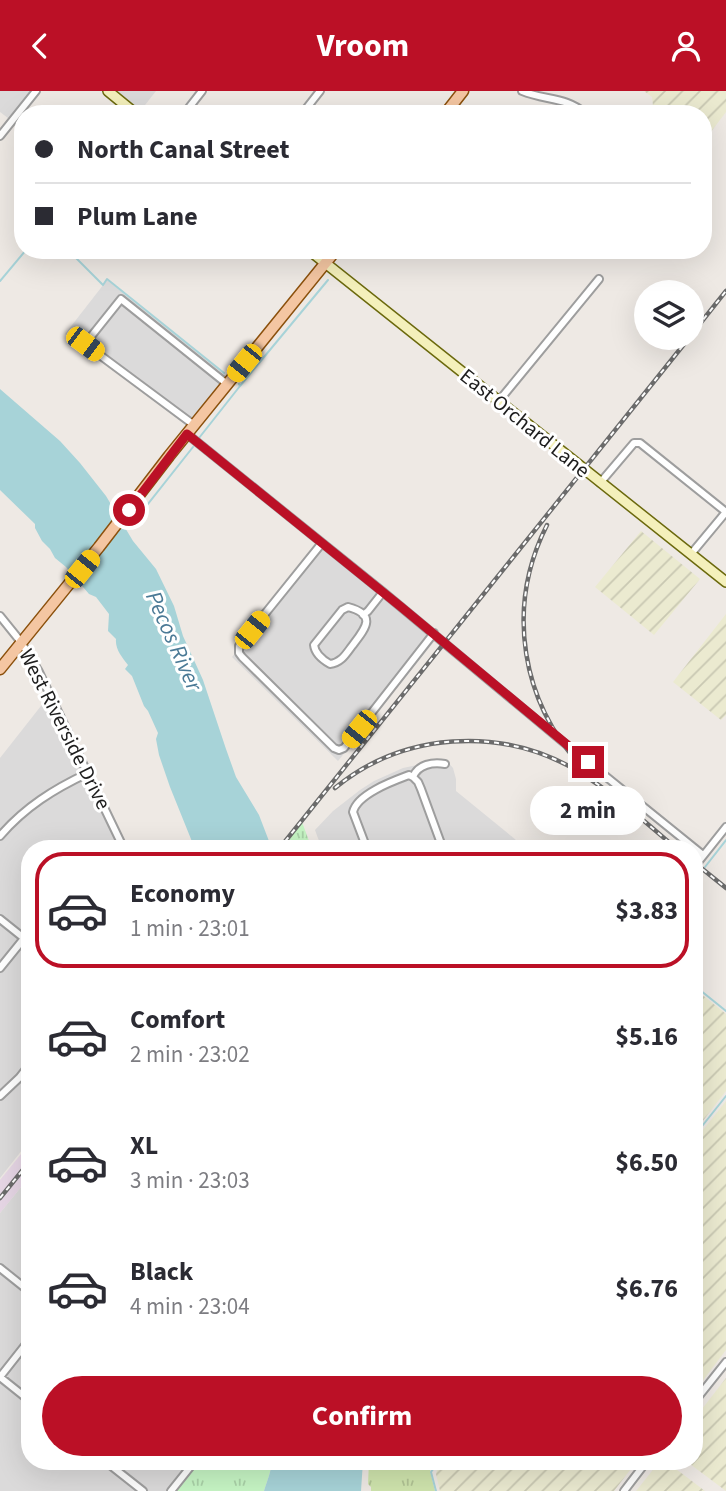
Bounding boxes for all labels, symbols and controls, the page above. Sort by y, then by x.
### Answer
text: Vroom [317,23,409,69]
icon: back [21,27,59,65]
icon: person [667,27,705,65]
text: North Canal Street [77,131,290,168]
text: Plum Lane [77,198,198,235]
map controls [634,280,704,350]
button: layers [634,280,704,350]
car [62,323,109,365]
car [223,340,266,386]
street label: East Orchard Lane [454,361,596,485]
route start [113,494,145,526]
car [61,546,104,592]
water label: Pecos River [137,586,211,697]
car [231,607,274,653]
street label: West Riverside Drive [11,643,119,815]
car [338,706,381,752]
route end [572,746,604,778]
callout: 2 min [530,787,646,835]
text: 2 min [560,794,616,827]
text: Economy [130,875,235,912]
icon: car [46,879,109,942]
text: $3.83 [615,892,678,929]
text: 1 min · 23:01 [130,912,250,945]
text: Comfort [130,1001,225,1038]
icon: car [46,1005,109,1068]
text: $5.16 [615,1018,678,1055]
text: 2 min · 23:02 [130,1038,250,1071]
text: XL [130,1127,158,1164]
icon: car [46,1131,109,1194]
text: $6.50 [615,1144,678,1181]
text: 3 min · 23:03 [130,1164,250,1197]
text: Black [130,1253,193,1290]
icon: car [46,1257,109,1320]
text: $6.76 [615,1270,678,1307]
text: 4 min · 23:04 [130,1290,250,1323]
button: Confirm [42,1376,682,1456]

